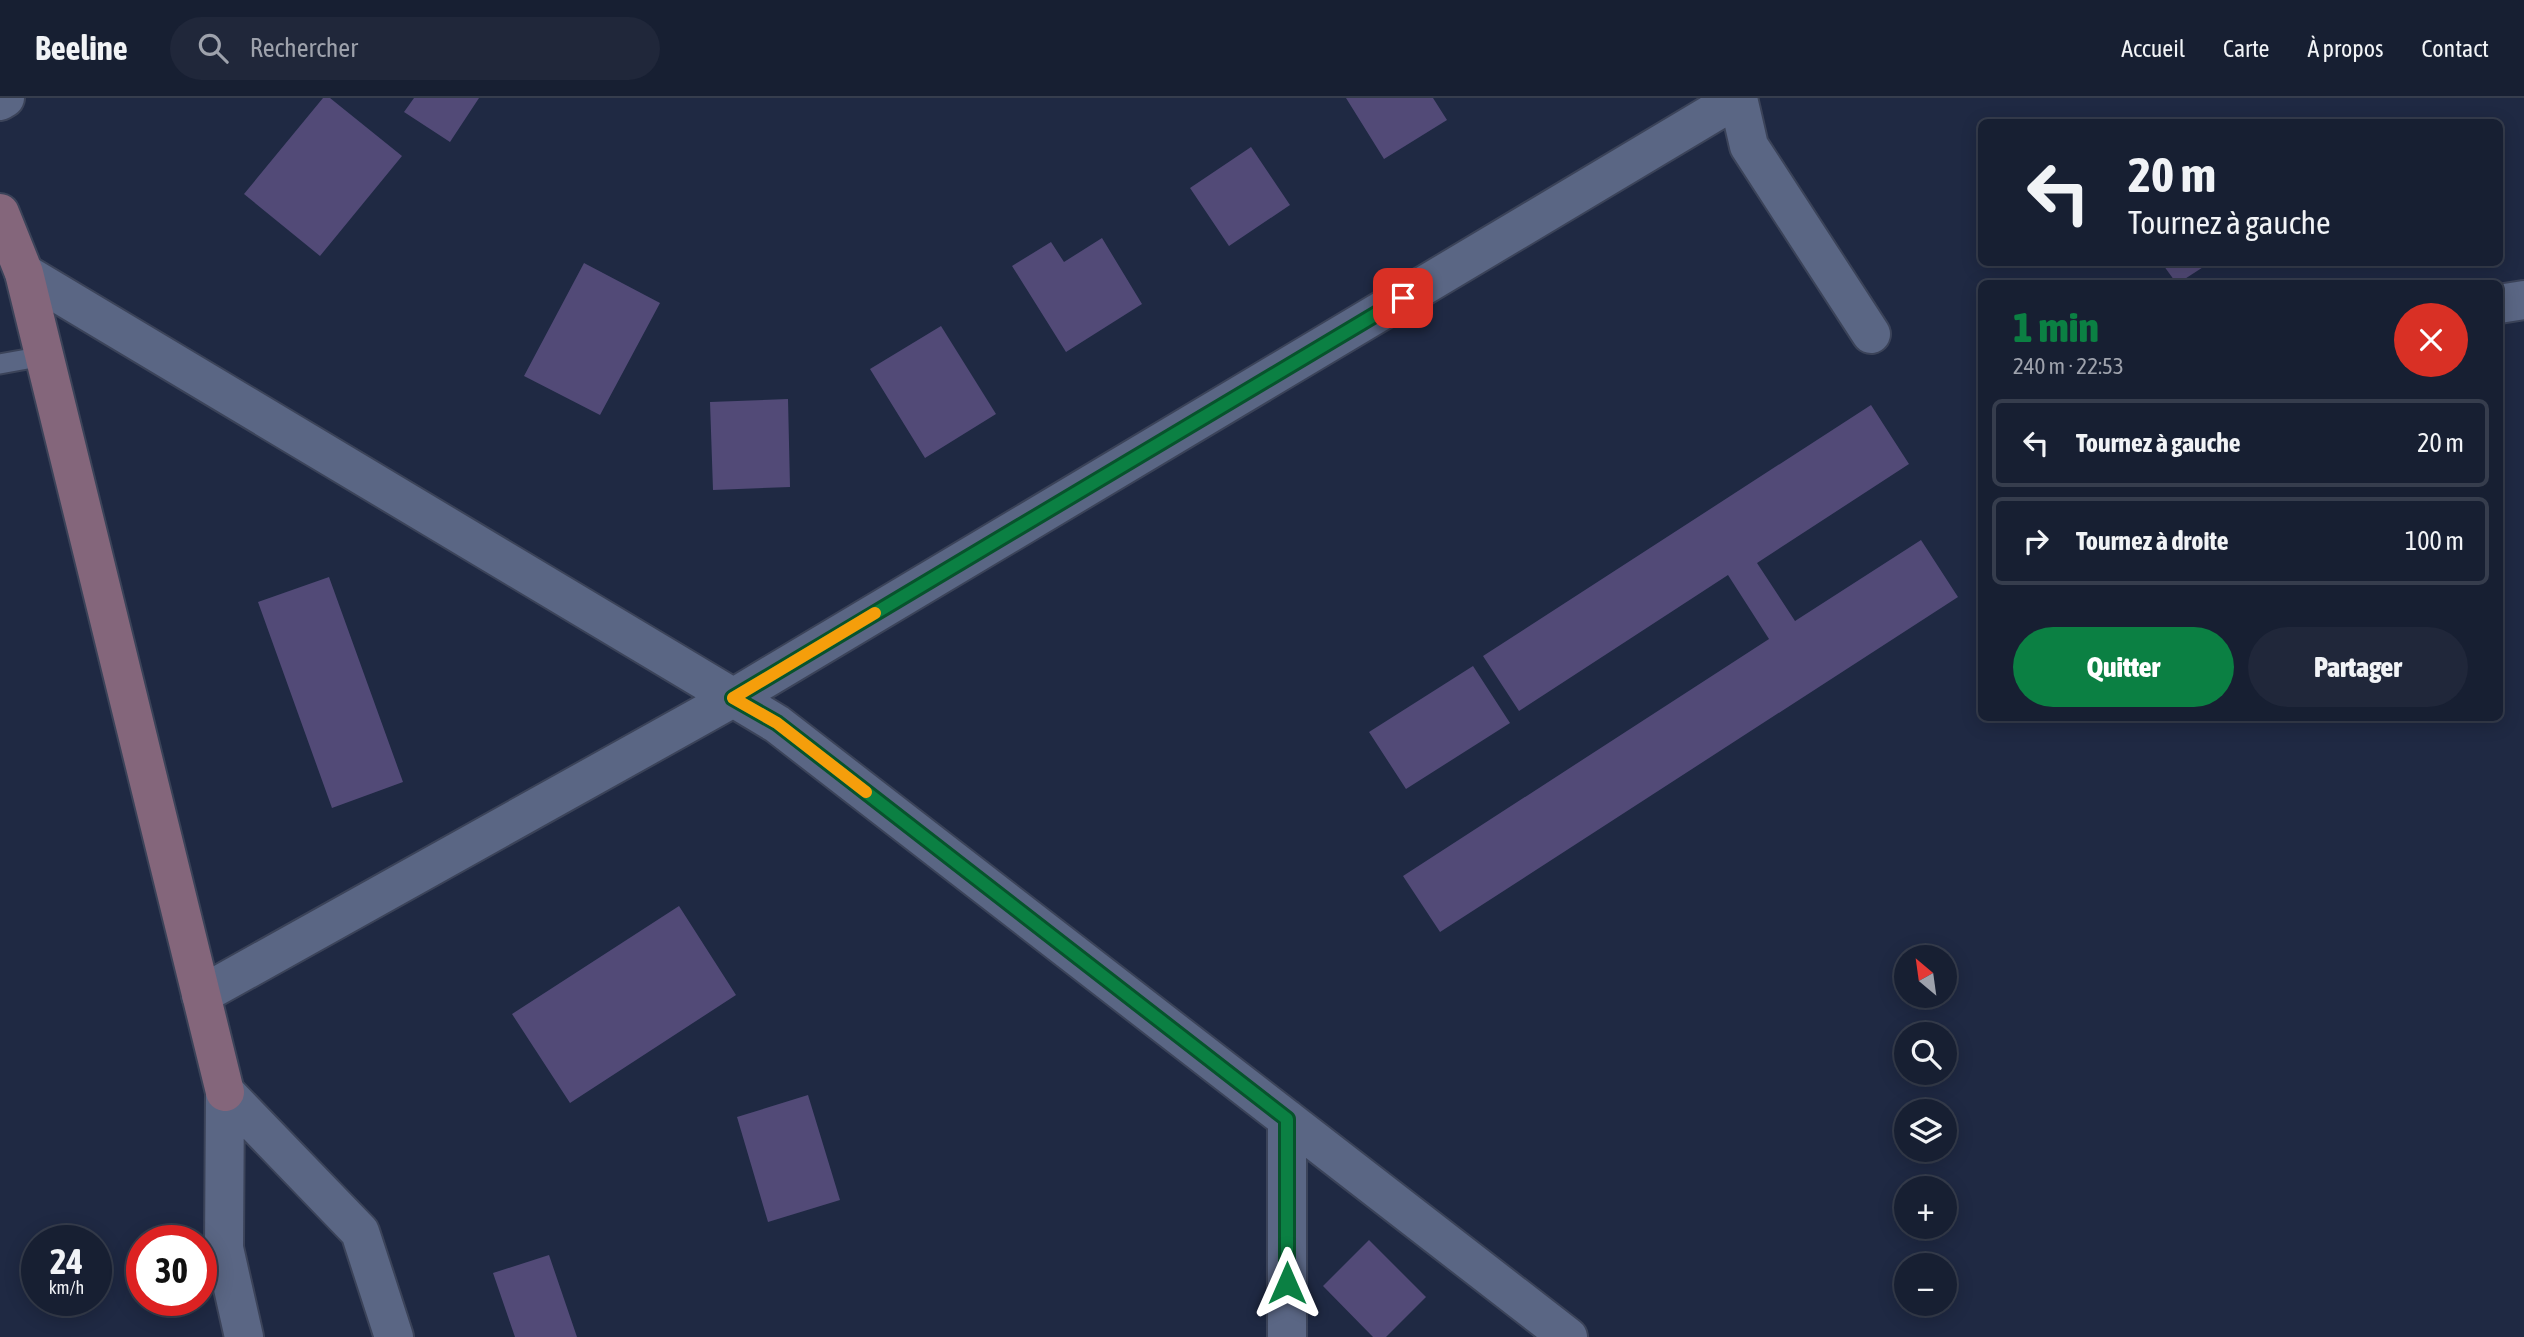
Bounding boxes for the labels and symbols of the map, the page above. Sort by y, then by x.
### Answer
pin [1373,268,1433,328]
north arrow [1894,945,1956,1008]
speed limit sign: 30 [126,1225,217,1316]
position arrow [1250,1246,1324,1320]

